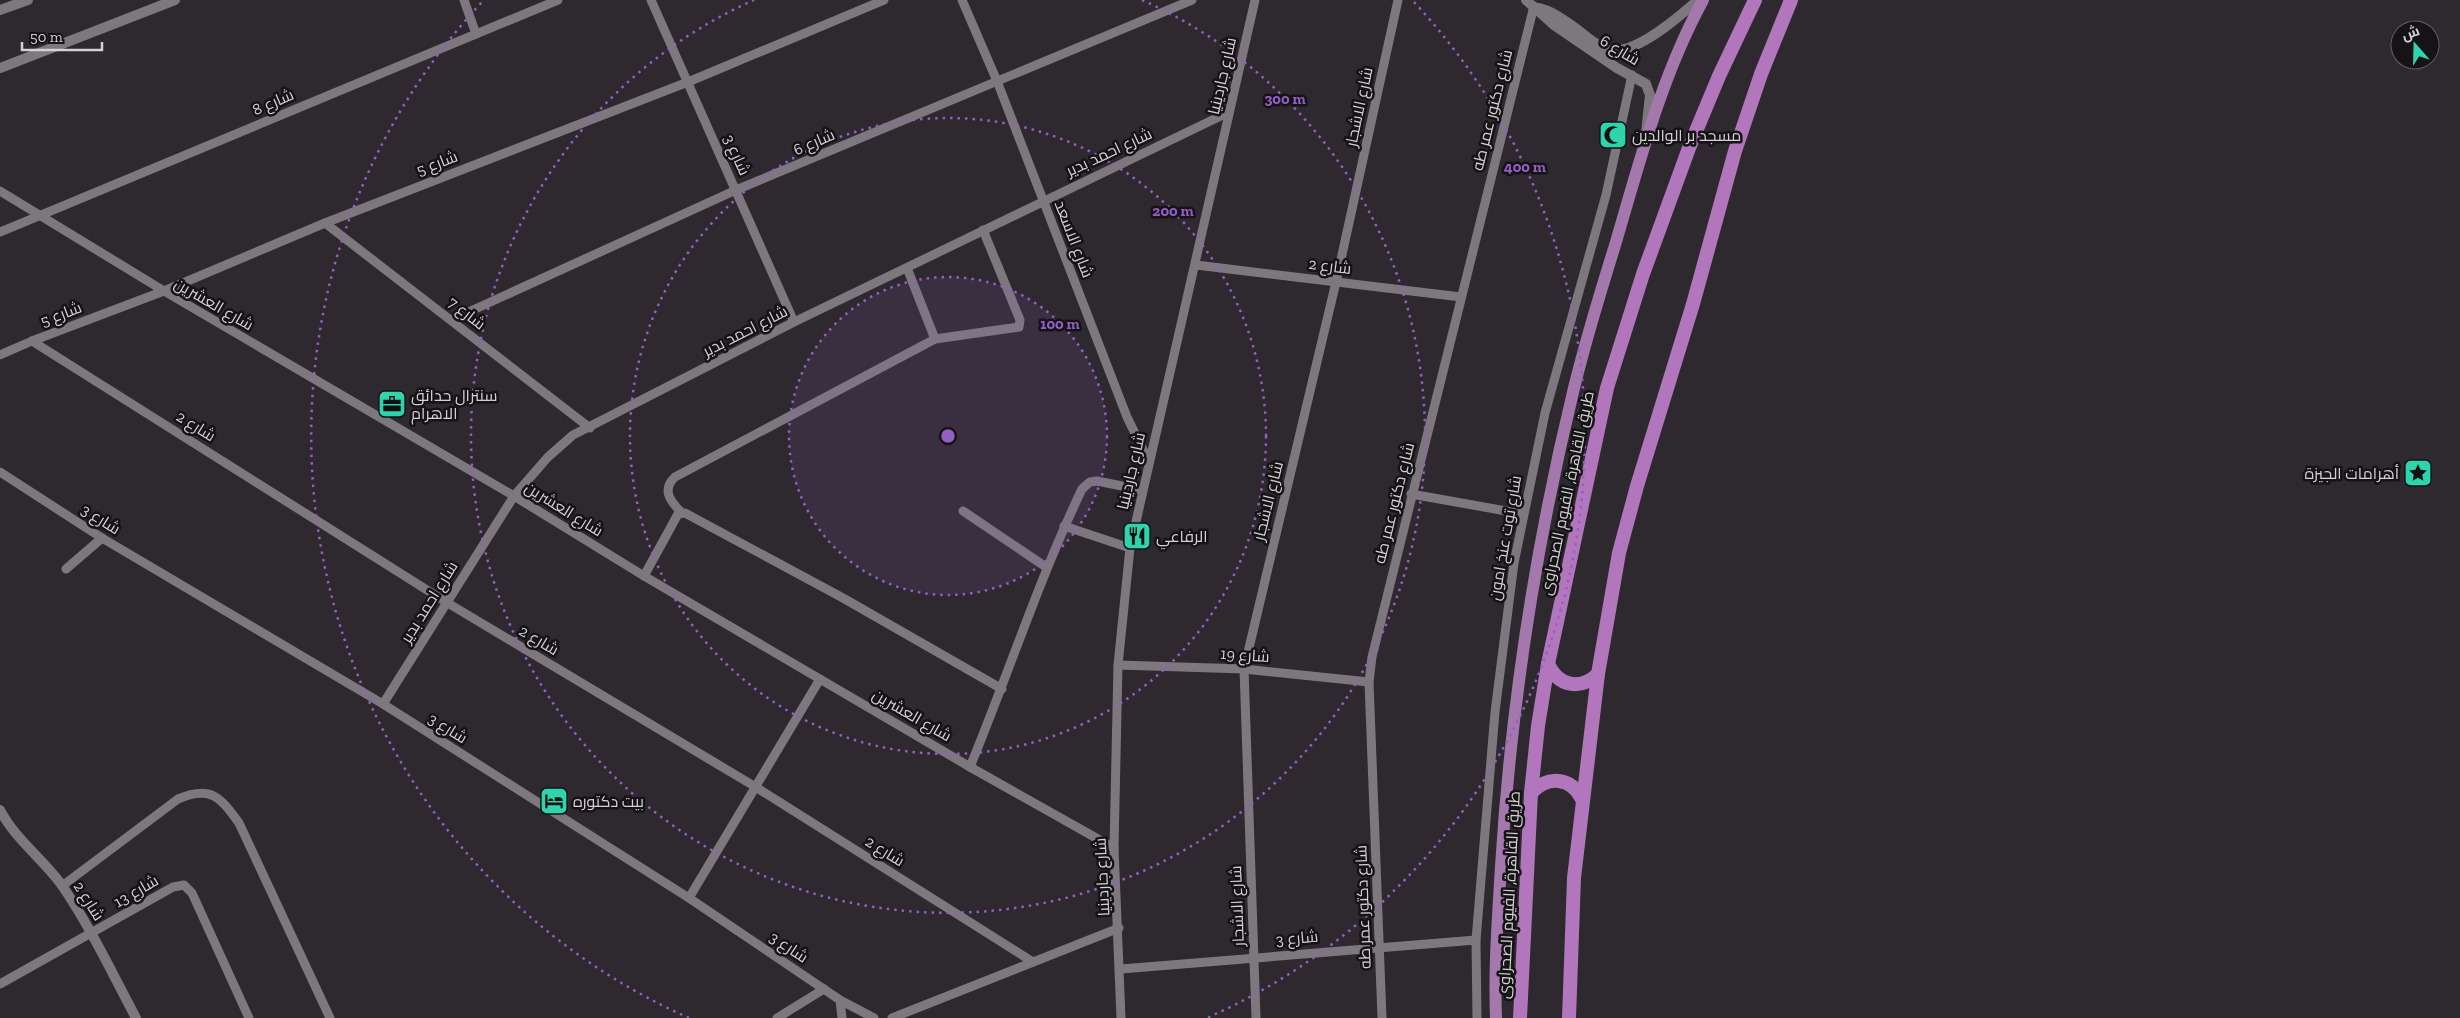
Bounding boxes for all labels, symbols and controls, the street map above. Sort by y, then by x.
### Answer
scale bar [22,20,102,52]
north arrow [2390,20,2440,70]
text: ش [2399,22,2422,44]
text: 50 m [30,28,63,46]
street label: شارع 6 [1596,31,1643,71]
street label: شارع جاردينيا [1204,36,1242,117]
street label: شارع دكتور عمر طه [1468,48,1518,173]
street label: شارع الاشجار [1341,65,1379,150]
street label: شارع 8 [249,85,297,121]
text: 300 m [1264,90,1306,108]
mosque icon: مسجد بر الوالدين [1598,120,1628,150]
street label: شارع احمد بدير [1062,124,1156,182]
street label: شارع 6 [790,125,838,161]
place label: مسجد بر الوالدين [1632,126,1741,146]
street label: شارع 3 [718,132,754,179]
street label: شارع 5 [414,146,461,181]
text: 400 m [1504,158,1546,176]
street label: شارع الاسعد [1049,198,1097,281]
text: 200 m [1152,202,1194,220]
street label: شارع 2 [1307,254,1352,280]
street label: شارع العشرين [170,274,257,336]
street label: شارع 7 [443,293,489,335]
street label: شارع 5 [38,297,85,332]
street label: شارع احمد بدير [698,301,792,363]
text: 100 m [1040,315,1080,333]
place label: سنترال حدائق الاهرام [411,386,497,425]
office icon: سنترال حدائق الاهرام [377,389,407,419]
street label: طريق القاهرة, الفيوم الصحراوى [1536,389,1600,597]
street label: شارع 2 [172,407,219,447]
centre of rings [939,427,957,445]
street label: شارع جاردينيا [1113,431,1151,512]
street label: شارع دكتور عمر طه [1370,441,1420,566]
place icon: أهرامات الجيزة [2403,458,2433,488]
street label: شارع الاشجار [1249,459,1289,544]
place label: أهرامات الجيزة [2304,464,2399,483]
street label: شارع توت عنخ امون [1485,474,1527,602]
street label: شارع العشرين [520,477,607,542]
street label: شارع 3 [77,500,124,540]
restaurant icon: الرفاعي [1122,521,1152,551]
place label: الرفاعي [1156,527,1208,550]
street label: شارع احمد بدير [396,558,463,648]
street label: شارع 2 [515,621,562,661]
street label: شارع 19 [1220,644,1270,668]
street label: شارع العشرين [868,685,955,747]
street label: شارع 3 [424,709,471,749]
hotel icon: بيت دكتوره [539,786,569,816]
street label: طريق القاهرة, الفيوم الصحراوى [1494,791,1526,1000]
place label: بيت دكتوره [573,792,644,811]
street label: شارع 2 [861,832,908,872]
street label: شارع جاردينيا [1090,837,1116,917]
street label: شارع دكتور عمر طه [1351,845,1377,969]
street label: شارع الاشجار [1226,865,1250,948]
street label: شارع 13 [110,871,163,913]
street label: شارع 2 [68,878,108,925]
street label: شارع 3 [765,927,812,968]
street label: شارع 3 [1275,927,1319,951]

